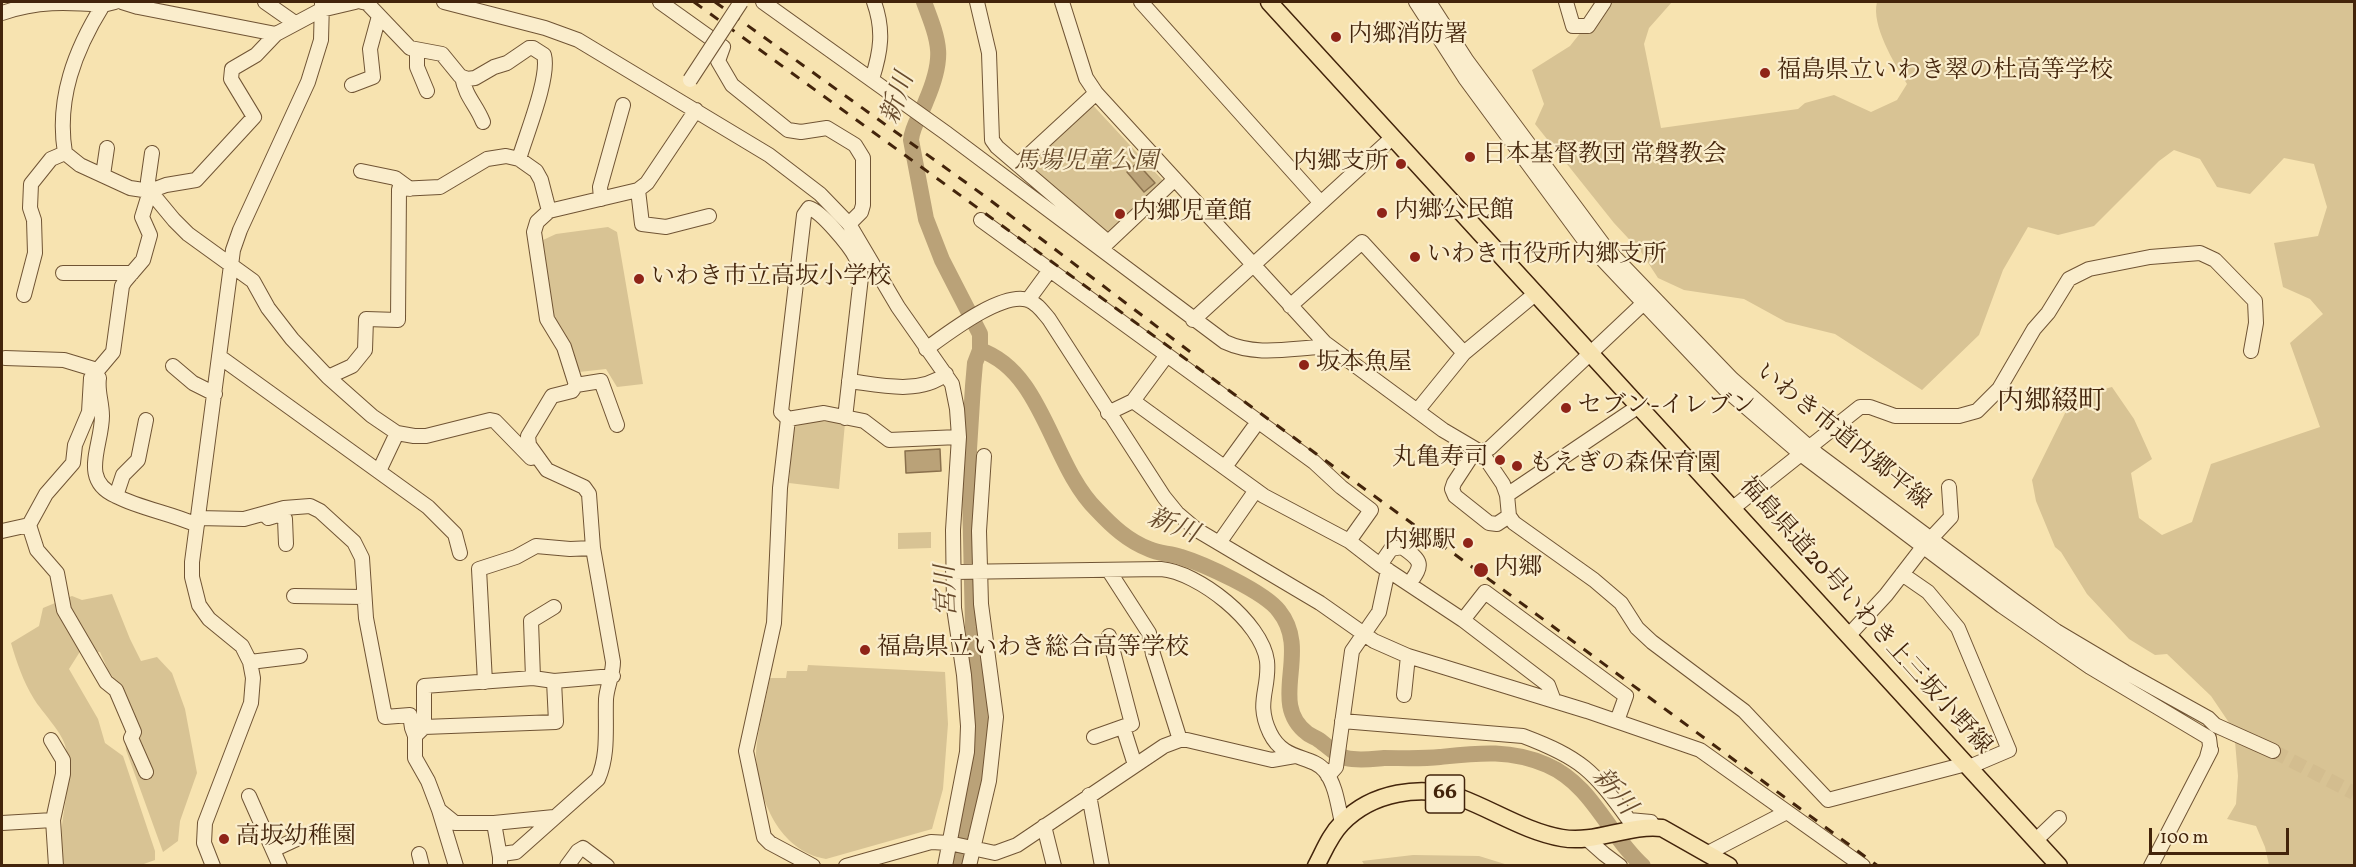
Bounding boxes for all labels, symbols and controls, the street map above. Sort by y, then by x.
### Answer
place label: 内郷消防署 [1348,23,1468,51]
marker: 内郷消防署 [1329,30,1343,44]
place label: 福島県立いわき翠の杜高等学校 [1777,59,2113,87]
marker: 福島県立いわき翠の杜高等学校 [1758,66,1772,80]
water label: 新川 [877,69,923,129]
place label: 日本基督教団 常磐教会 [1482,143,1727,171]
park label: 馬場児童公園 [1014,150,1158,178]
place label: 内郷支所 [1293,150,1389,178]
marker: 日本基督教団 常磐教会 [1463,150,1477,164]
marker: 内郷支所 [1394,157,1408,171]
place label: 内郷公民館 [1394,199,1514,227]
place label: 内郷児童館 [1132,200,1252,228]
marker: 内郷公民館 [1375,206,1389,220]
marker: 内郷児童館 [1113,207,1127,221]
place label: いわき市役所内郷支所 [1427,243,1667,271]
marker: いわき市役所内郷支所 [1408,250,1422,264]
place label: いわき市立高坂小学校 [651,265,891,293]
marker: いわき市立高坂小学校 [632,272,646,286]
place label: 坂本魚屋 [1316,351,1412,379]
marker: 坂本魚屋 [1297,358,1311,372]
street label: いわき市道内郷平線 [1749,359,1935,517]
district label: 内郷綴町 [1997,388,2105,420]
place label: セブン-イレブン [1578,394,1756,422]
marker: セブン-イレブン [1559,401,1573,415]
place label: 丸亀寿司 [1392,446,1488,474]
place label: もえぎの森保育園 [1529,452,1721,480]
marker: 丸亀寿司 [1493,453,1507,467]
marker: もえぎの森保育園 [1510,459,1524,473]
street label: 福島県道20号いわき上三坂小野線 [1732,472,1996,762]
water label: 新川 [1142,504,1202,552]
place label: 内郷駅 [1384,529,1456,557]
marker: 内郷駅 [1461,536,1475,550]
place label: 内郷 [1494,556,1542,584]
marker: 内郷 [1472,561,1490,579]
water label: 宮川 [933,564,965,618]
place label: 福島県立いわき総合高等学校 [877,636,1189,664]
marker: 福島県立いわき総合高等学校 [858,643,872,657]
water label: 新川 [1583,763,1641,823]
road number: 66 [1426,775,1464,813]
scale bar [2152,816,2292,854]
place label: 高坂幼稚園 [236,825,356,853]
text: 100 m [2160,826,2209,851]
marker: 高坂幼稚園 [217,832,231,846]

